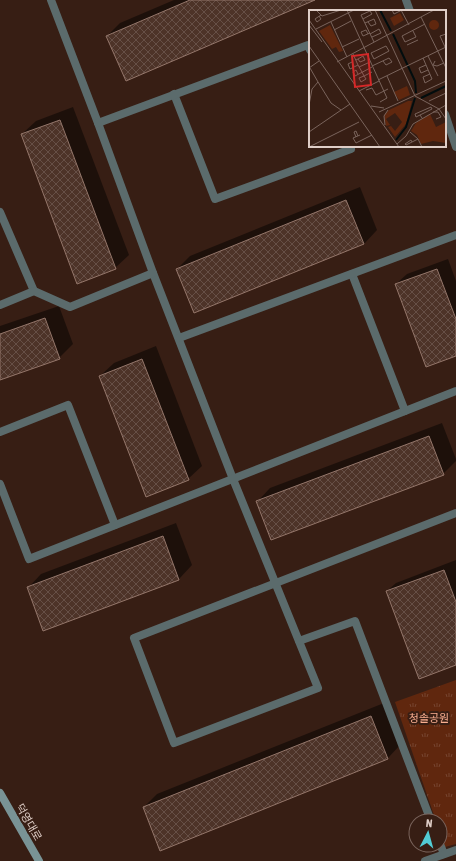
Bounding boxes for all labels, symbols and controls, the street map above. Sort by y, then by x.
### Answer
inset map [309,10,446,147]
park label: 청솔공원 [409,712,449,724]
street label: 덕영대로 [14,801,44,843]
north arrow [408,813,448,853]
text: N [425,817,433,829]

